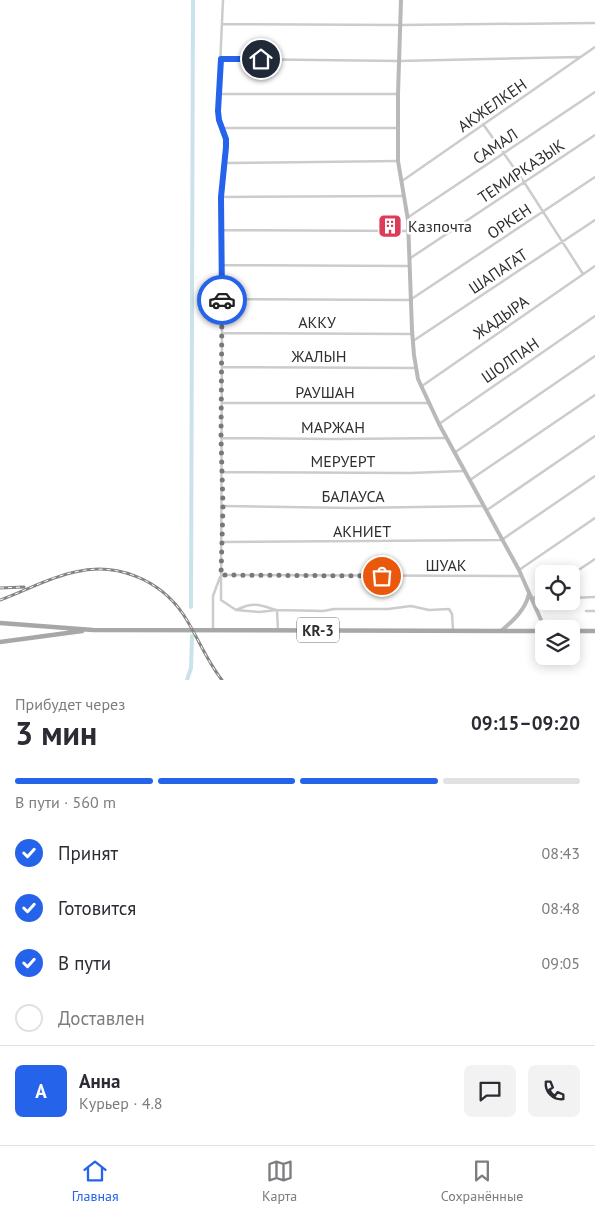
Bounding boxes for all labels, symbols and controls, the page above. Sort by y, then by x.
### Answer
pin [240,38,282,80]
icon: home [247,45,275,73]
street label: АКЖЕЛКЕН [454,74,530,136]
street label: САМАЛ [469,124,521,168]
street label: ТЕМИРКАЗЫК [474,135,568,207]
street label: ОРКЕН [483,199,535,243]
building icon: Казпочта [377,213,403,239]
place label: Казпочта [408,216,472,236]
street label: ШАПАГАТ [465,244,531,298]
courier [197,275,247,325]
icon: car [208,286,236,314]
street label: ЖАДЫРА [469,291,533,344]
street label: АККУ [298,312,336,332]
street label: ШОЛПАН [477,333,543,387]
street label: ЖАЛЫН [290,346,347,366]
street label: РАУШАН [295,382,355,402]
street label: МАРЖАН [301,417,365,437]
street label: МЕРУЕРТ [311,451,376,471]
street label: БАЛАУСА [321,486,385,506]
street label: АКНИЕТ [333,521,391,541]
pin [361,555,403,597]
street label: ШУАК [425,555,467,575]
icon: bag [368,562,396,590]
map controls [535,565,580,665]
button: locate [535,565,580,610]
road number: KR-3 [297,618,339,642]
button: layers [535,620,580,665]
text: Прибудет через [15,694,125,714]
text: 09:15–09:20 [471,711,580,735]
text: 3 мин [15,712,97,754]
text: В пути · 560 m [15,792,116,812]
icon: check [15,839,43,867]
text: Принят [58,841,118,865]
text: 08:43 [542,843,580,863]
icon: check [15,894,43,922]
text: Готовится [58,896,136,920]
text: 08:48 [542,898,580,918]
icon: check [15,949,43,977]
text: В пути [58,951,111,975]
text: 09:05 [542,953,580,973]
text: Доставлен [58,1006,145,1030]
button: chat [464,1065,516,1117]
button: phone [528,1065,580,1117]
text: Анна [79,1069,120,1093]
text: А [35,1079,47,1103]
text: Курьер · 4.8 [79,1093,163,1113]
tab: Главная [72,1157,119,1205]
tab: Карта [262,1157,297,1205]
tab: Сохранённые [441,1157,523,1205]

